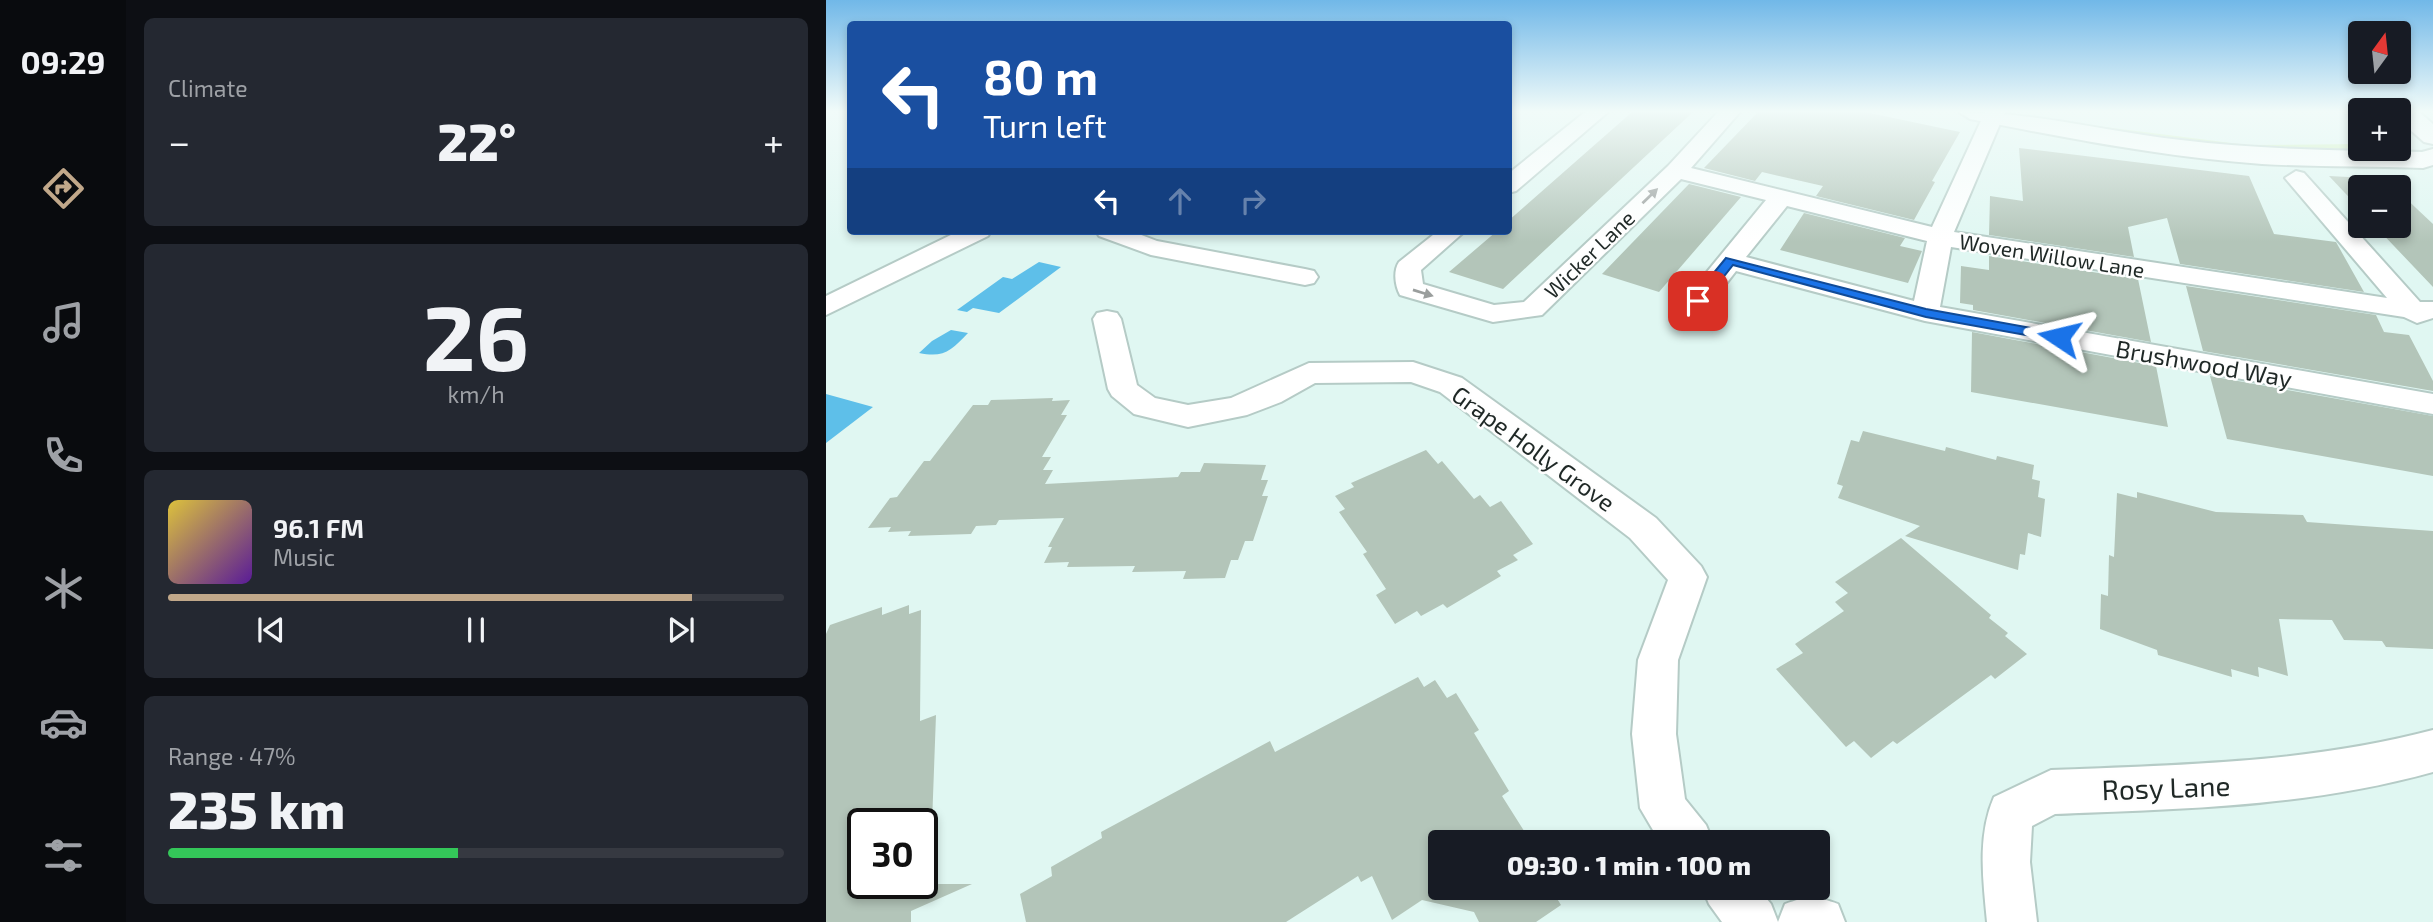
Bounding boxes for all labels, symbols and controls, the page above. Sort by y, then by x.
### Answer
north arrow [2348,21,2412,84]
map controls [2348,21,2411,238]
text: 09:29 [21,42,105,80]
text: 80 m [983,46,1098,105]
icon: left [868,49,959,140]
text: Climate [168,74,248,102]
button: + [2348,98,2411,161]
text: Turn left [983,106,1107,144]
text: 22° [437,109,516,171]
text: − [168,118,190,164]
text: + [763,118,784,164]
icon: directions [39,164,88,213]
button: − [2348,175,2411,238]
icon: left [1088,182,1126,220]
icon: ahead [1161,182,1199,220]
icon: right [1234,182,1272,220]
one-way arrow [1641,188,1658,204]
street label: Wicker Lane [1539,205,1639,303]
street label: Woven Willow Lane [1958,228,2146,282]
pin [1668,271,1728,331]
text: 26 [423,280,529,389]
icon: arrive [1679,282,1717,320]
one-way arrow [1412,288,1433,298]
icon: music [39,298,88,347]
position arrow [2022,300,2096,374]
street label: Brushwood Way [2114,333,2295,393]
street label: Grape Holly Grove [1447,379,1621,517]
text: km/h [447,380,505,408]
icon: phone [39,431,88,480]
text: 96.1 FM [273,512,364,543]
text: Music [273,543,335,571]
icon: climate [39,564,88,613]
icon: previous [252,611,290,649]
icon: pause [457,611,495,649]
icon: next [662,611,700,649]
icon: car [39,698,88,747]
text: Range · 47% [168,742,295,770]
street label: Rosy Lane [2101,768,2231,806]
text: 235 km [168,777,345,839]
speed limit sign: 30 [847,808,938,899]
icon: filters [39,831,88,880]
text: 09:30 · 1 min · 100 m [1507,849,1751,880]

